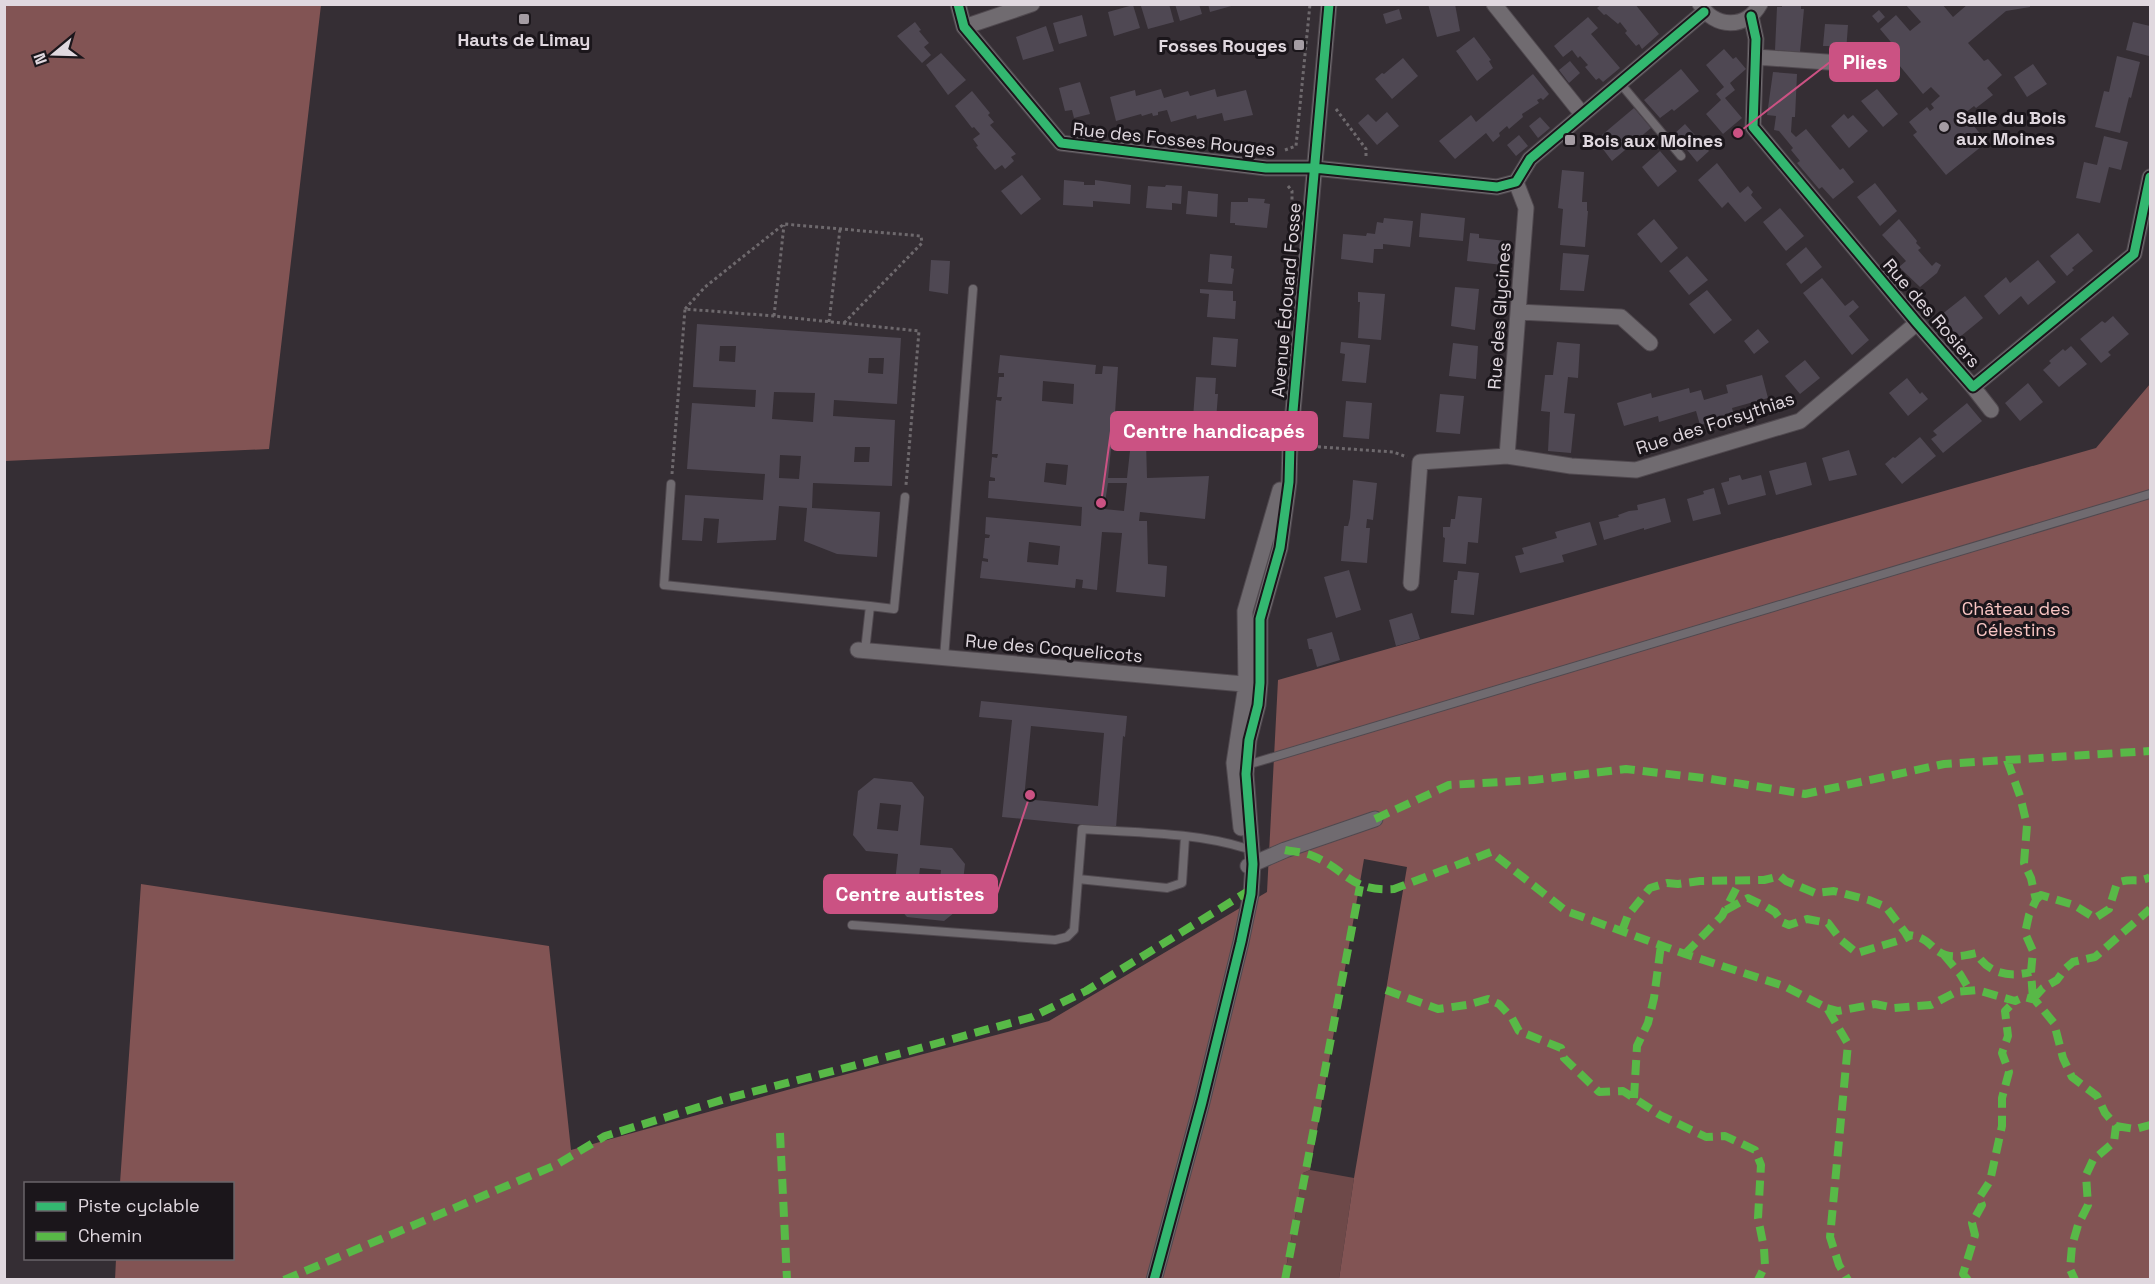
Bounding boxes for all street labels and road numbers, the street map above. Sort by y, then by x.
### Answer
street label: Rue des Fosses Rouges [1072,117,1276,161]
street label: Avenue Édouard Fosse [1266,202,1306,398]
street label: Rue des Glycines [1482,242,1516,390]
street label: Rue des Rosiers [1878,254,1986,372]
street label: Rue des Forsythias [1633,387,1797,459]
street label: Rue des Coquelicots [964,629,1144,667]

